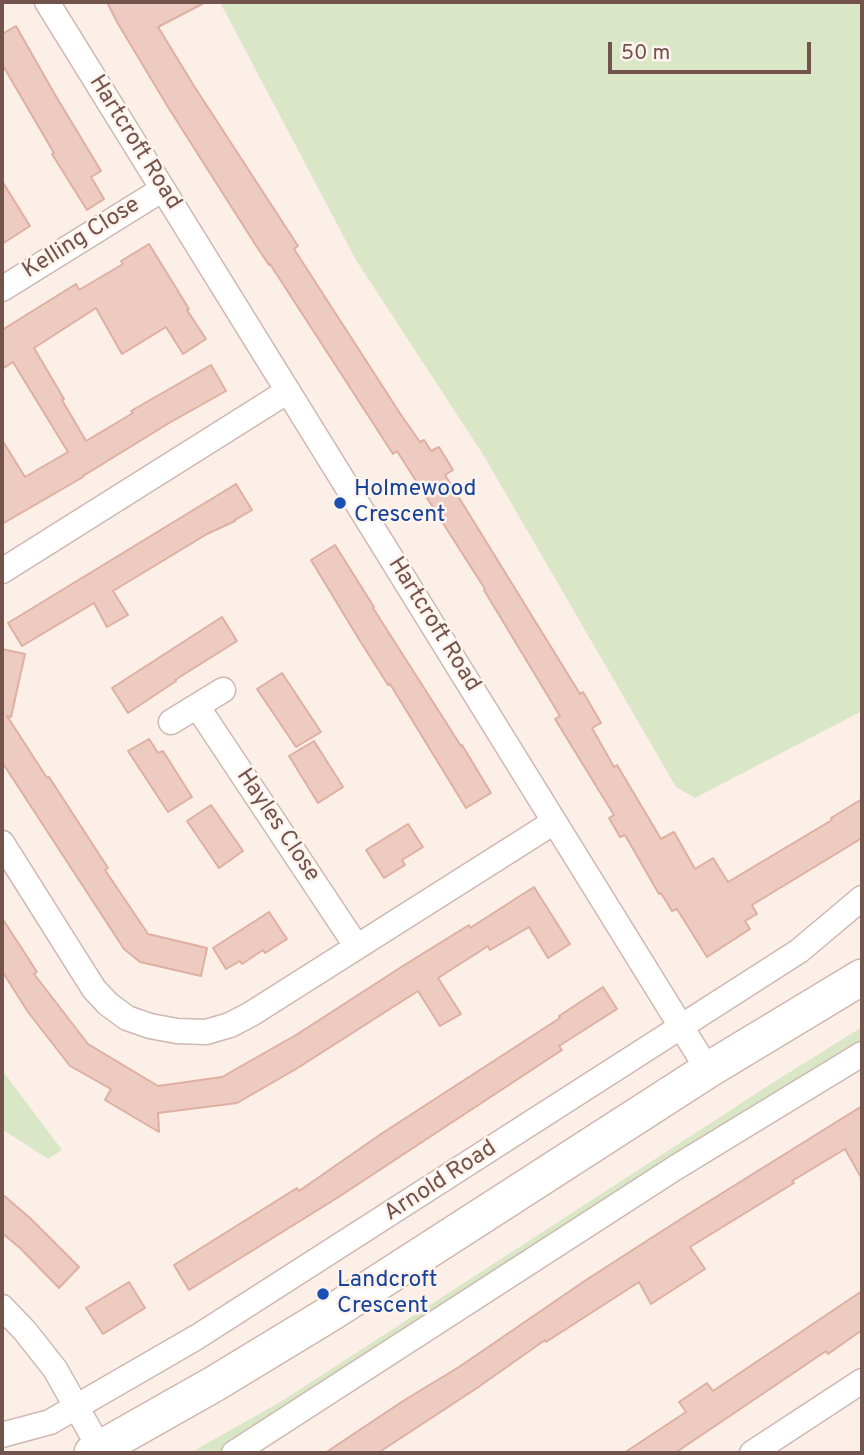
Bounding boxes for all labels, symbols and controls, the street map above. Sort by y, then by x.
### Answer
scale bar [612,28,815,72]
text: 50 m [621,40,670,67]
street label: Hartcroft Road [82,71,186,215]
street label: Kelling Close [18,192,146,286]
place label: Holmewood Crescent [354,476,477,530]
marker: Holmewood Crescent [332,495,348,511]
street label: Hartcroft Road [381,553,485,697]
street label: Hayles Close [229,764,325,888]
street label: Arnold Road [380,1136,502,1228]
place label: Landcroft Crescent [337,1267,438,1321]
marker: Landcroft Crescent [315,1286,331,1302]

